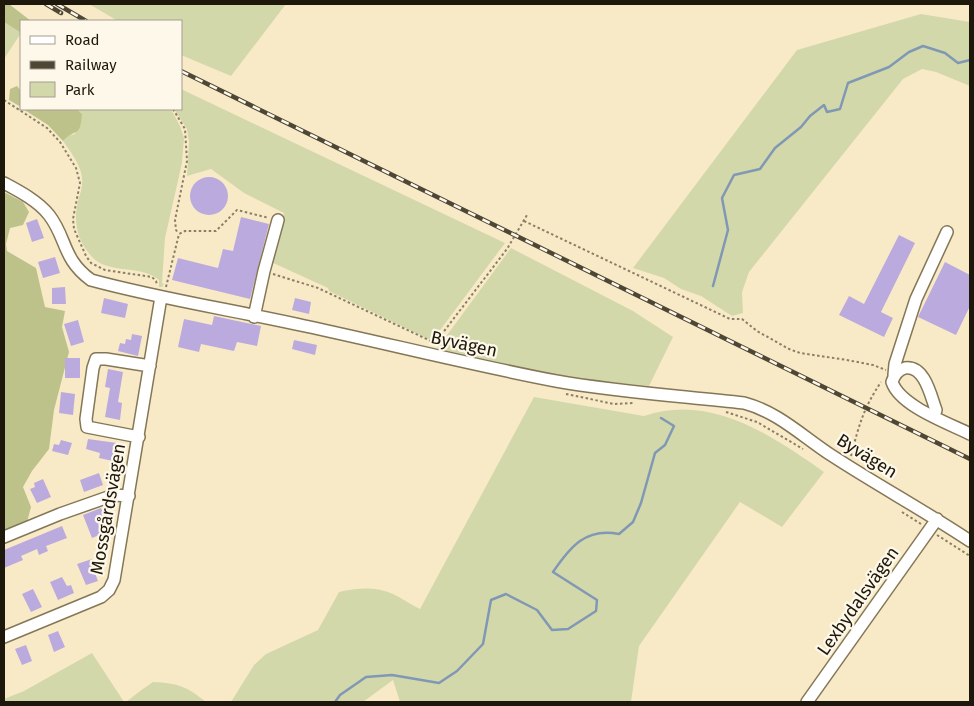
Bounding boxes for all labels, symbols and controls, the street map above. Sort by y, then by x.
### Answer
legend [20,20,182,110]
text: Road [65,31,100,49]
text: Railway [65,56,117,74]
text: Park [65,81,95,99]
street label: Byvägen [429,326,499,362]
street label: Byvägen [833,429,901,483]
street label: Mossgårdsvägen [86,442,130,576]
street label: Lexbydalsvägen [812,542,904,660]

